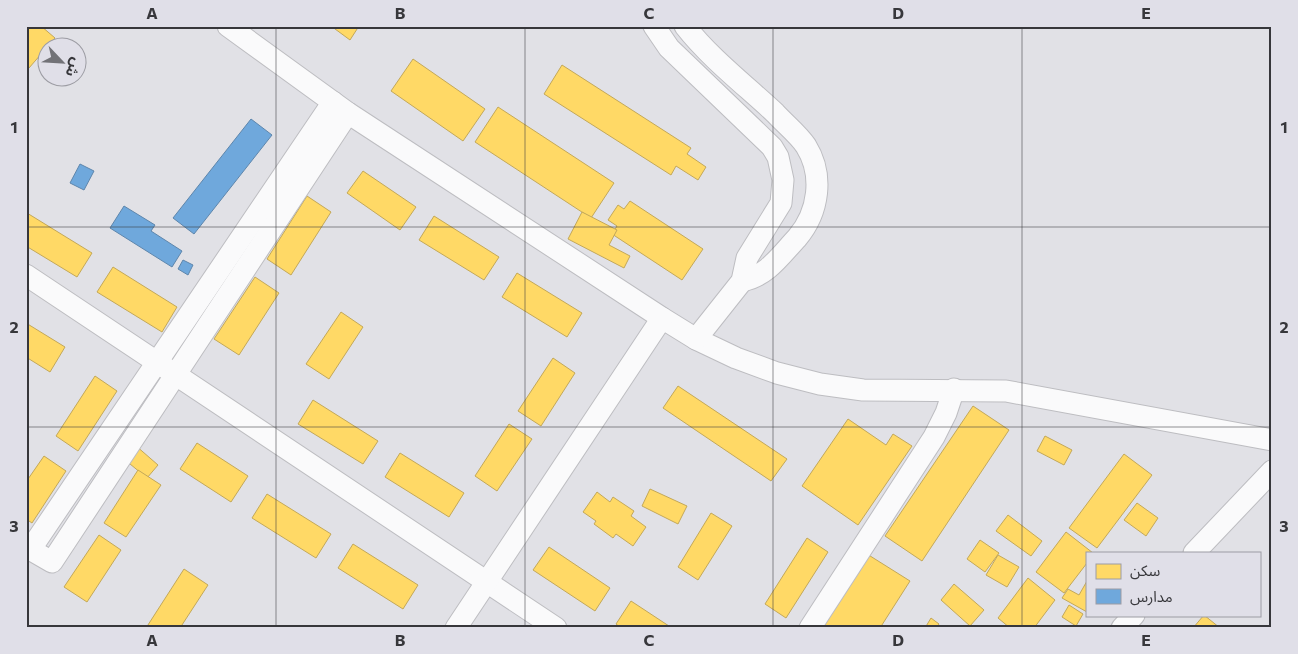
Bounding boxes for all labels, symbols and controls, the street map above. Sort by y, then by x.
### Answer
text: A [146,3,158,22]
text: B [395,3,406,22]
text: C [644,3,655,22]
text: D [892,3,904,22]
text: E [1141,3,1151,22]
north arrow [38,38,88,88]
text: ش [62,55,86,80]
text: 1 [10,117,18,136]
text: 1 [1280,117,1288,136]
text: 2 [9,317,19,336]
text: 2 [1279,317,1289,336]
text: 3 [9,516,19,535]
text: 3 [1279,516,1289,535]
legend [1086,552,1260,616]
text: سكن [1130,561,1161,580]
text: مدارس [1130,587,1173,606]
text: A [146,630,158,649]
text: B [395,630,406,649]
text: C [644,630,655,649]
text: D [892,630,904,649]
text: E [1141,630,1151,649]

